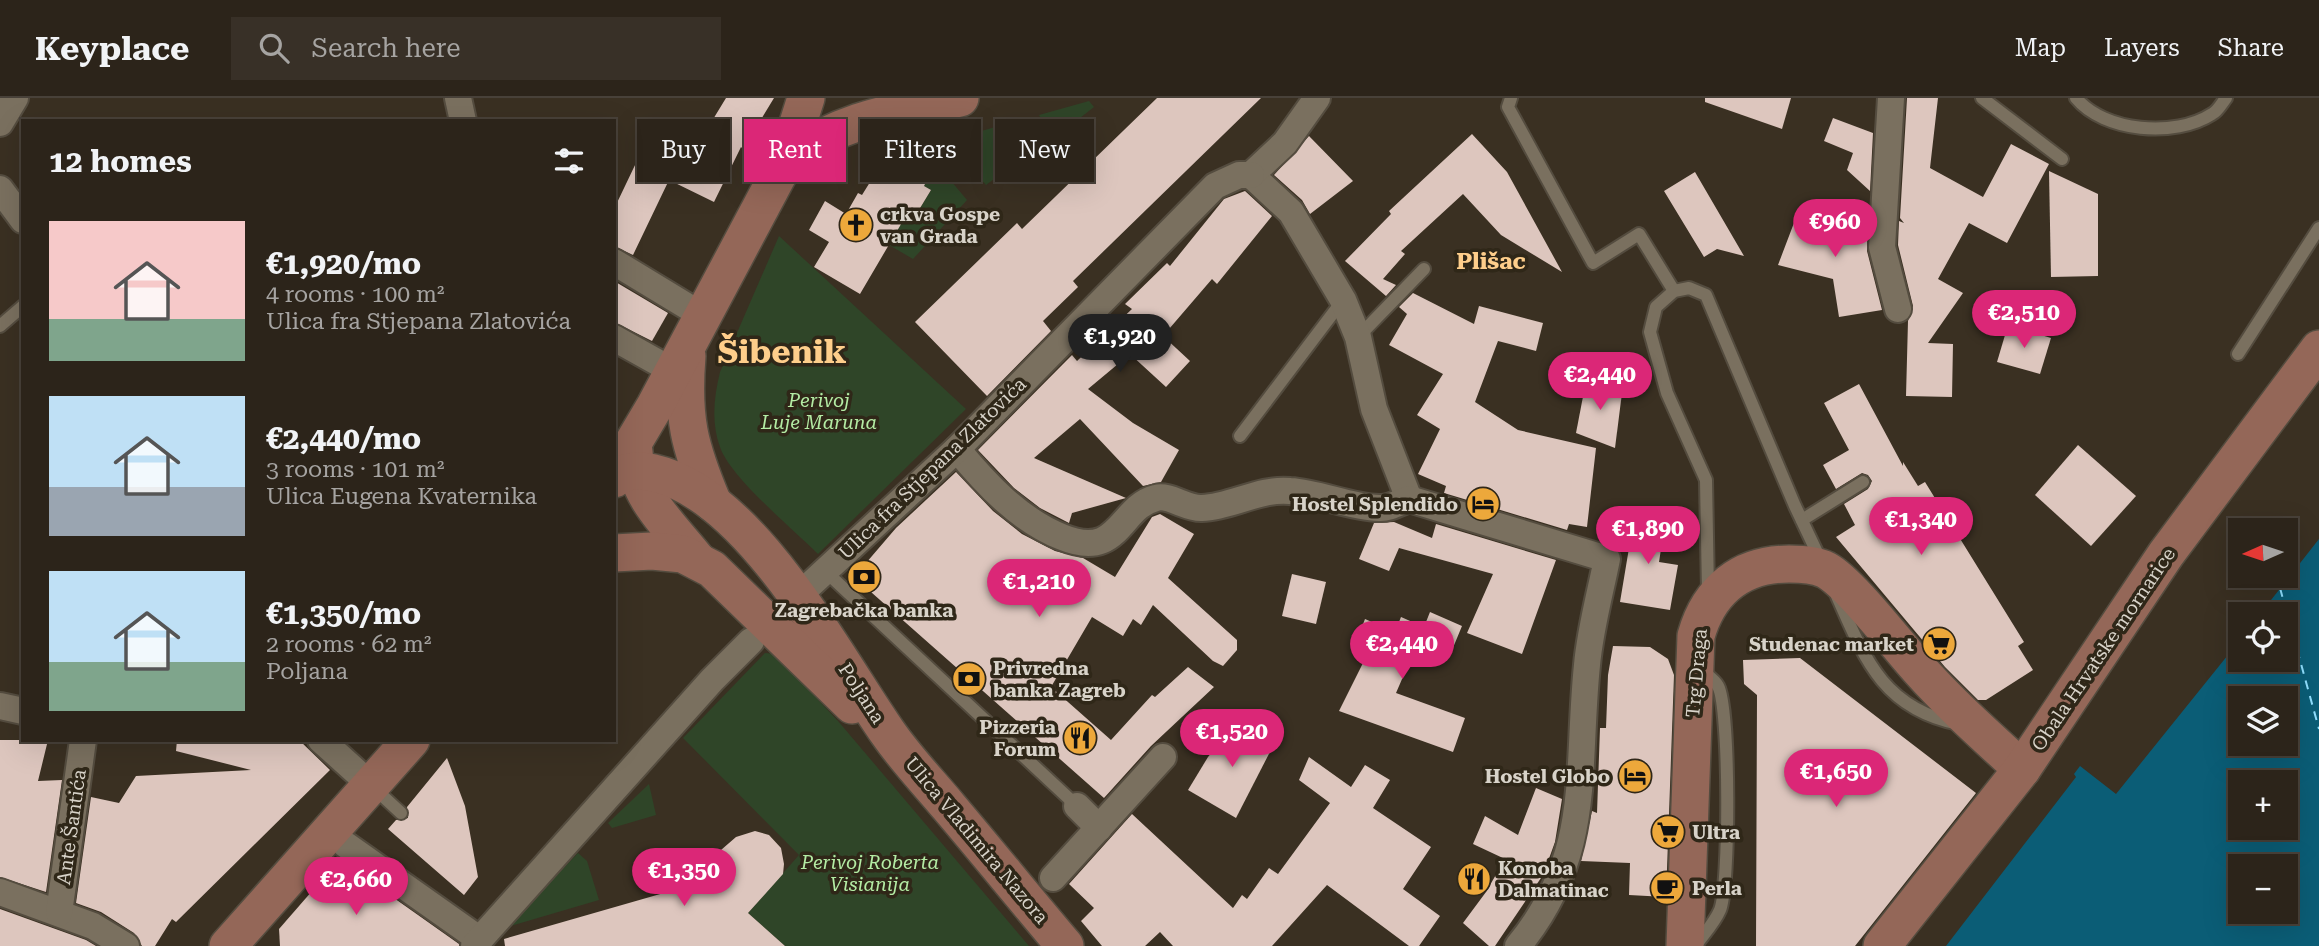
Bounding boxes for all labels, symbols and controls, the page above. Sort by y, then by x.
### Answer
search box [231,17,721,80]
text: Keyplace [35,29,189,68]
icon: search [255,29,293,67]
text: Search here [311,33,460,63]
text: Map [2015,34,2066,62]
text: Layers [2104,34,2180,62]
text: Share [2218,34,2284,62]
chip: Buy [637,119,730,182]
chip: Rent [744,119,846,182]
chip: Filters [860,119,981,182]
chip: New [995,119,1094,182]
icon: filters [550,142,588,180]
text: 12 homes [49,144,192,179]
pin: €960 [1794,200,1876,259]
place label: crkva Gospe van Grada [880,203,1000,248]
church icon: crkva Gospe van Grada [837,206,875,244]
text: €960 [1809,208,1861,235]
text: €1,920/mo [266,246,421,281]
district label: Plišac [1456,248,1526,275]
icon: home [105,249,189,333]
text: 4 rooms · 100 m² [266,281,444,308]
pin: €2,510 [1967,290,2081,350]
text: €2,510 [1988,299,2060,326]
text: Ulica fra Stjepana Zlatovića [266,308,571,335]
pin: €1,920 [1063,314,1177,374]
text: €1,920 [1084,323,1156,350]
district label: Šibenik [717,332,847,371]
pin: €2,440 [1543,352,1657,412]
text: €2,440 [1564,361,1636,388]
street label: Ulica fra Stjepana Zlatovića [834,372,1031,564]
park label: Perivoj Luje Maruna [760,389,877,434]
text: €2,440/mo [266,421,421,456]
icon: home [105,424,189,508]
text: 3 rooms · 101 m² [266,456,444,483]
text: Ulica Eugena Kvaternika [266,483,537,510]
hotel icon: Hostel Splendido [1464,485,1502,523]
place label: Hostel Splendido [1292,493,1458,516]
pin: €1,340 [1864,498,1978,557]
pin: €1,890 [1591,506,1705,566]
text: €1,340 [1885,506,1957,533]
text: €1,890 [1612,515,1684,542]
north arrow [2228,518,2298,588]
map controls [2228,518,2298,924]
street label: Obala Hrvatske mornarice [2027,543,2180,755]
bank icon: Zagrebačka banka [845,558,883,596]
pin: €1,210 [982,560,1096,619]
text: €1,210 [1003,568,1075,595]
text: €1,350/mo [266,596,421,631]
icon: home [105,599,189,683]
place label: Zagrebačka banka [775,599,953,622]
button: locate [2228,602,2298,672]
pin: €2,440 [1345,622,1459,681]
supermarket icon: Studenac market [1920,625,1958,663]
street label: Trg Draga [1681,627,1712,718]
text: €2,440 [1366,630,1438,657]
text: 2 rooms · 62 m² [266,631,432,658]
place label: Studenac market [1749,633,1914,656]
place label: Privredna banka Zagreb [993,657,1126,702]
text: Poljana [266,658,348,685]
street label: Poljana [833,659,890,729]
bank icon: Privredna banka Zagreb [950,660,988,698]
button: layers [2228,686,2298,756]
pin: €1,520 [1175,710,1289,769]
place label: Pizzeria Forum [979,716,1057,761]
text: €1,520 [1196,718,1268,745]
restaurant icon: Pizzeria Forum [1061,719,1099,757]
pin: €1,650 [1779,750,1893,809]
street label: Ulica Vladimira Nazora [900,752,1054,929]
hotel icon: Hostel Globo [1616,757,1654,795]
text: €1,650 [1800,758,1872,785]
place label: Hostel Globo [1485,765,1610,788]
street label: Ante Šantića [52,767,91,886]
button: + [2228,770,2298,840]
supermarket icon: Ultra [1649,813,1687,851]
place label: Ultra [1692,821,1740,844]
pin: €1,350 [627,848,741,908]
park label: Perivoj Roberta Visianija [800,851,939,896]
button: − [2228,854,2298,924]
text: €1,350 [648,857,720,884]
place label: Konoba Dalmatinac [1498,857,1609,902]
pin: €2,660 [299,858,413,917]
restaurant icon: Konoba Dalmatinac [1455,860,1493,898]
text: €2,660 [320,866,392,893]
cafe icon: Perla [1648,869,1686,907]
place label: Perla [1692,877,1742,900]

